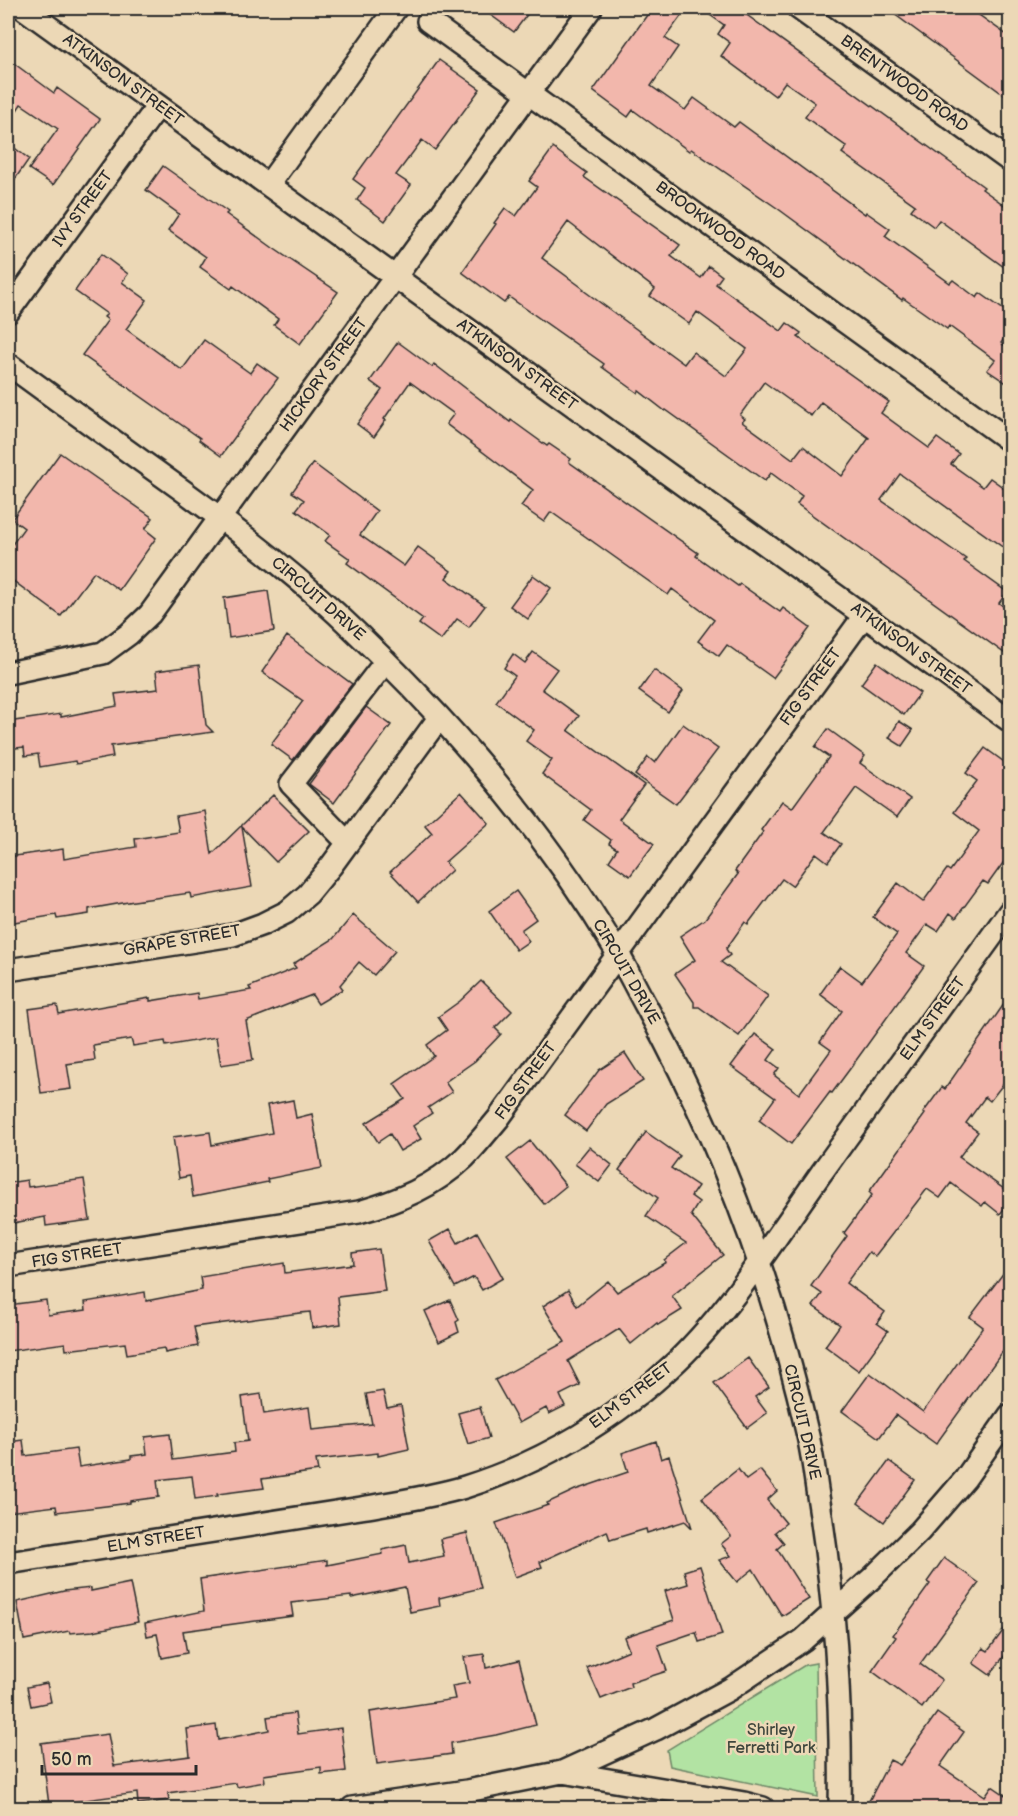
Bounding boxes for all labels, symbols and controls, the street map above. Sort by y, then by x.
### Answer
street label: ATKINSON STREET [59,30,187,130]
street label: BRENTWOOD ROAD [836,31,972,137]
street label: IVY STREET [49,167,117,251]
street label: BROOKWOOD ROAD [651,178,789,284]
street label: HICKORY STREET [276,314,372,436]
street label: ATKINSON STREET [453,315,581,415]
street label: CIRCUIT DRIVE [267,553,369,645]
street label: ATKINSON STREET [847,599,975,699]
street label: FIG STREET [776,644,846,730]
street label: CIRCUIT DRIVE [588,916,664,1028]
street label: GRAPE STREET [122,921,243,961]
street label: ELM STREET [896,973,970,1064]
street label: FIG STREET [491,1038,561,1124]
street label: FIG STREET [30,1239,124,1273]
street label: ELM STREET [586,1359,676,1433]
street label: CIRCUIT DRIVE [779,1362,825,1482]
street label: ELM STREET [106,1523,207,1557]
park label: Shirley Ferretti Park [726,1721,816,1758]
scale bar [42,1738,196,1776]
text: 50 m [51,1749,92,1770]

